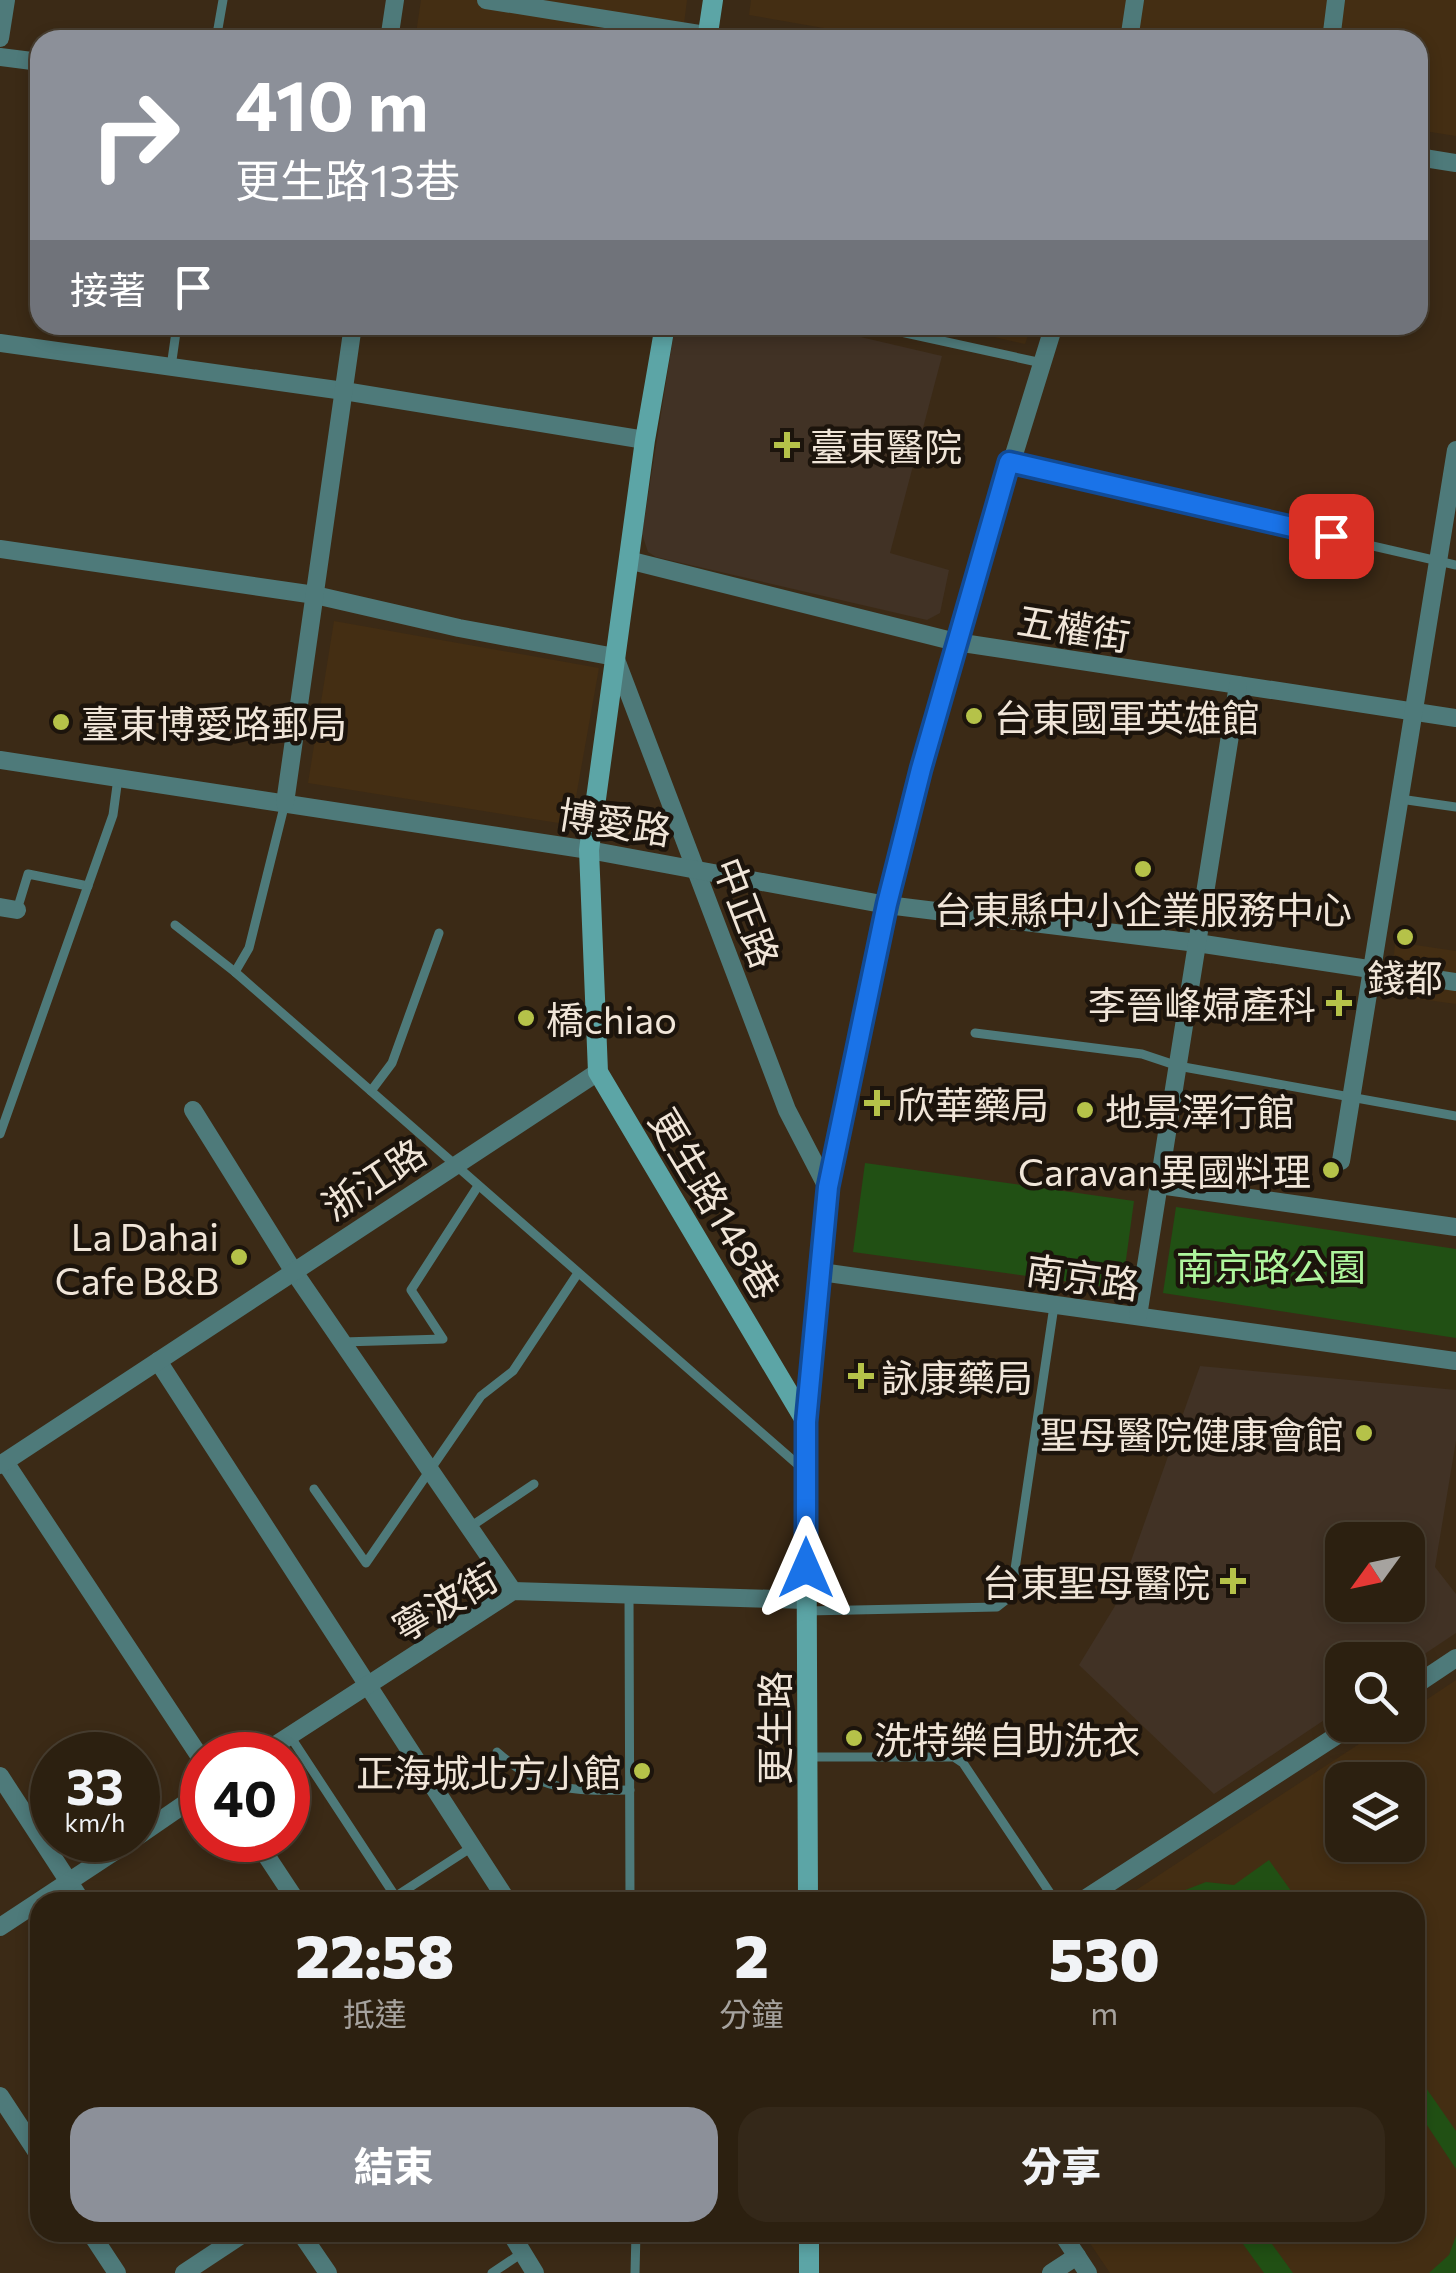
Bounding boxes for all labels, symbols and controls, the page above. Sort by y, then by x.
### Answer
text: 410 m [235,60,428,145]
icon: right [70,70,200,200]
text: 更生路13巷 [235,151,460,206]
icon: arrive [166,260,221,315]
text: 接著 [70,265,146,312]
place label: 臺東醫院 [810,422,962,469]
marker: 臺東醫院 [774,432,800,458]
pin [1289,494,1374,579]
icon: arrive [1304,509,1359,564]
street label: 五權街 [1014,595,1134,659]
place label: 台東國軍英雄館 [994,693,1260,740]
place label: 臺東博愛路郵局 [81,699,347,746]
marker: 台東國軍英雄館 [963,705,985,727]
marker: 臺東博愛路郵局 [50,711,72,733]
street label: 博愛路 [555,789,675,853]
street label: 中正路 [706,850,790,974]
marker: 台東縣中小企業服務中心 [1132,858,1154,880]
place label: 台東縣中小企業服務中心 [934,885,1352,932]
marker: 錢都 [1394,926,1416,948]
place label: 錢都 [1367,953,1443,1000]
place label: 李晉峰婦產科 [1088,980,1316,1027]
marker: 李晉峰婦產科 [1326,990,1352,1016]
place label: 橋chiao [546,995,677,1042]
marker: 橋chiao [515,1007,537,1029]
place label: 欣華藥局 [897,1080,1049,1127]
place label: 地景澤行館 [1105,1087,1295,1134]
marker: 欣華藥局 [866,1092,888,1114]
street label: 更生路148巷 [641,1099,791,1307]
marker: 地景澤行館 [1074,1099,1096,1121]
street label: 浙江路 [312,1127,434,1229]
place label: Caravan異國料理 [1018,1147,1311,1194]
marker: Caravan異國料理 [1320,1159,1342,1181]
place label: La Dahai Cafe B&B [55,1212,219,1303]
park label: 南京路公園 [1176,1242,1366,1289]
street label: 南京路 [1023,1245,1143,1307]
marker: La Dahai Cafe B&B [228,1246,250,1268]
place label: 詠康藥局 [881,1353,1033,1400]
marker: 詠康藥局 [850,1365,872,1387]
place label: 聖母醫院健康會館 [1040,1410,1344,1457]
marker: 聖母醫院健康會館 [1353,1422,1375,1444]
position arrow [754,1516,858,1620]
north arrow [1325,1522,1425,1622]
map controls [1325,1522,1425,1862]
street label: 寧波街 [383,1552,505,1650]
place label: 台東聖母醫院 [982,1558,1210,1605]
marker: 台東聖母醫院 [1220,1568,1246,1594]
button: search [1325,1642,1425,1742]
street label: 更生路 [750,1671,797,1785]
place label: 洗特樂自助洗衣 [874,1715,1140,1762]
marker: 洗特樂自助洗衣 [843,1727,865,1749]
speed limit sign: 40 [180,1732,310,1862]
place label: 正海城北方小館 [356,1748,622,1795]
text: 33 [66,1754,124,1815]
marker: 正海城北方小館 [631,1760,653,1782]
button: layers [1325,1762,1425,1862]
text: km/h [65,1807,125,1837]
text: 22:58 [295,1917,454,1990]
text: 2 [734,1917,769,1990]
text: 530 [1049,1920,1160,1993]
text: m [1090,1992,1118,2032]
text: 抵達 [343,1993,407,2033]
text: 分鐘 [719,1993,783,2033]
button: 結束 [70,2107,718,2222]
button: 分享 [738,2107,1385,2222]

